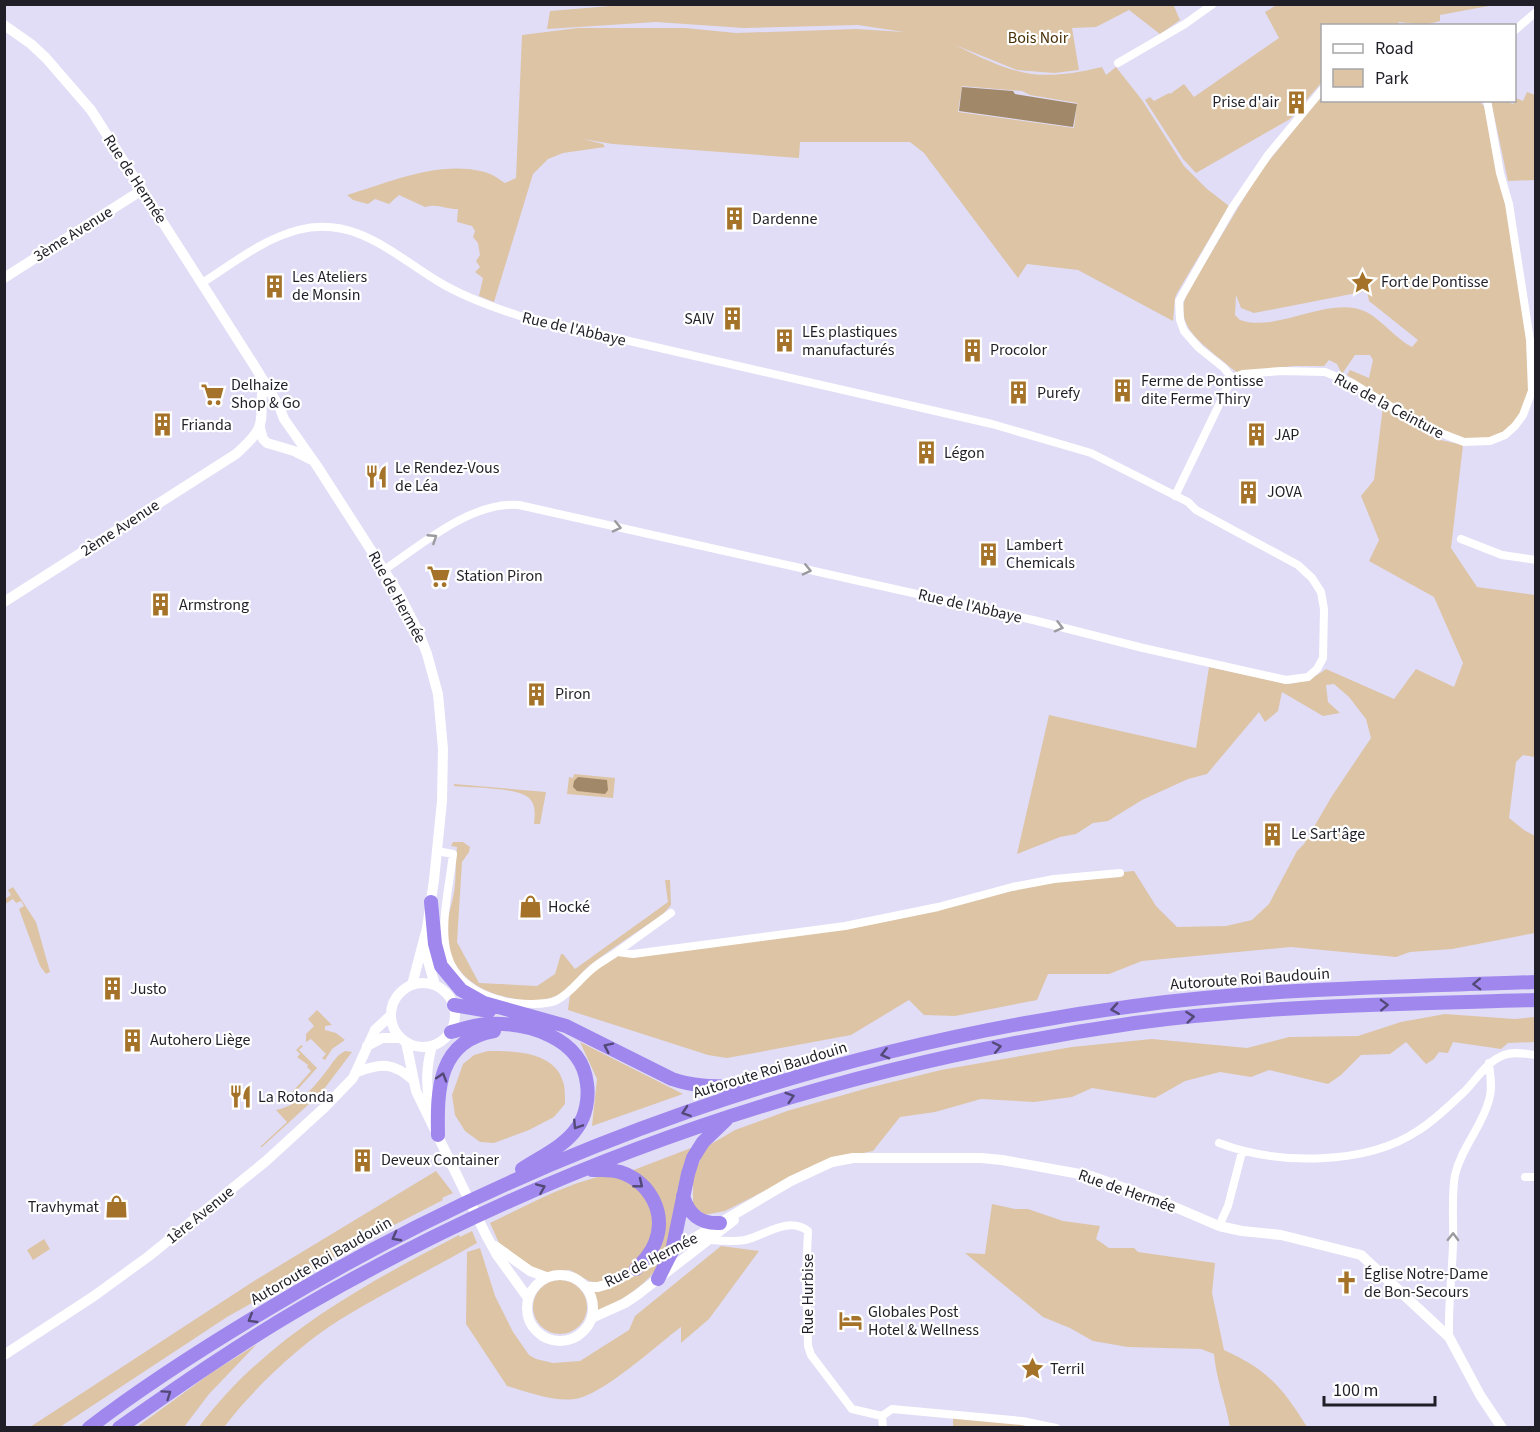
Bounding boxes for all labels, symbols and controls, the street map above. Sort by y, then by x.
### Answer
legend [1321,24,1516,102]
park label: Bois Noir [1008,27,1069,49]
text: Road [1375,36,1414,61]
text: Park [1375,66,1409,91]
building icon: Prise d'air [1284,89,1310,115]
place label: Prise d'air [1212,91,1279,113]
street label: Rue de Hermée [98,130,172,228]
street label: 3ème Avenue [29,201,117,267]
building icon: Dardenne [721,206,747,232]
place label: Dardenne [752,208,818,230]
place label: Les Ateliers de Monsin [292,266,367,306]
place icon: Fort de Pontisse [1350,269,1376,295]
place label: Fort de Pontisse [1381,271,1488,293]
building icon: Les Ateliers de Monsin [261,273,287,299]
street label: Rue de l'Abbaye [520,306,628,352]
building icon: SAIV [719,306,745,332]
place label: SAIV [684,308,715,330]
place label: LEs plastiques manufacturés [802,321,897,361]
building icon: LEs plastiques manufacturés [771,328,797,354]
building icon: Procolor [959,337,985,363]
place label: Procolor [990,339,1048,361]
street label: Rue de la Ceinture [1330,368,1448,444]
place label: Ferme de Pontisse dite Ferme Thiry [1141,370,1263,410]
place label: Delhaize Shop & Go [231,374,301,414]
building icon: Ferme de Pontisse dite Ferme Thiry [1110,377,1136,403]
building icon: Purefy [1006,380,1032,406]
supermarket icon: Delhaize Shop & Go [200,381,226,407]
place label: Purefy [1037,382,1081,404]
building icon: Frianda [150,412,176,438]
place label: Frianda [181,414,232,436]
building icon: JAP [1243,422,1269,448]
place label: JAP [1274,424,1299,446]
building icon: Légon [913,440,939,466]
place label: Légon [944,442,985,464]
place label: Le Rendez-Vous de Léa [395,457,500,497]
restaurant icon: Le Rendez-Vous de Léa [364,464,390,490]
building icon: JOVA [1236,479,1262,505]
place label: JOVA [1267,481,1302,503]
street label: 2ème Avenue [76,494,164,562]
one-way arrow [612,520,622,533]
one-way arrow [427,533,437,545]
place label: Lambert Chemicals [1006,534,1075,574]
building icon: Lambert Chemicals [975,541,1001,567]
street label: Rue de Hermée [363,547,431,647]
supermarket icon: Station Piron [425,563,451,589]
one-way arrow [802,563,812,576]
place label: Station Piron [456,565,543,587]
street label: Rue de l'Abbaye [916,583,1024,629]
building icon: Armstrong [148,592,174,618]
place label: Armstrong [179,594,249,616]
one-way arrow [1053,620,1064,632]
building icon: Piron [524,681,550,707]
place label: Piron [555,683,591,705]
building icon: Le Sart'âge [1260,821,1286,847]
place label: Le Sart'âge [1291,823,1365,845]
shop icon: Hocké [517,894,543,920]
place label: Hocké [548,896,590,918]
street label: Autoroute Roi Baudouin [1169,962,1331,996]
building icon: Justo [99,976,125,1002]
place label: Justo [130,978,167,1000]
one-way arrow [1473,978,1482,990]
one-way arrow [1380,998,1389,1011]
one-way arrow [1110,1002,1120,1014]
one-way arrow [1185,1012,1194,1024]
building icon: Autohero Liège [119,1027,145,1053]
place label: Autohero Liège [150,1029,250,1051]
street label: Autoroute Roi Baudouin [690,1036,850,1104]
one-way arrow [992,1041,1002,1054]
one-way arrow [604,1043,615,1054]
one-way arrow [881,1046,891,1059]
one-way arrow [435,1072,447,1083]
restaurant icon: La Rotonda [227,1084,253,1110]
place label: La Rotonda [258,1086,334,1108]
one-way arrow [784,1092,795,1104]
one-way arrow [681,1105,692,1117]
one-way arrow [573,1119,585,1129]
building icon: Deveux Container [350,1147,376,1173]
place label: Deveux Container [381,1149,500,1171]
street label: Rue de Hermée [1075,1164,1179,1218]
one-way arrow [632,1176,643,1187]
street label: 1ère Avenue [161,1181,239,1249]
one-way arrow [534,1183,545,1195]
shop icon: Travhymat [104,1194,130,1220]
place label: Travhymat [28,1196,100,1218]
street label: Autoroute Roi Baudouin [246,1211,396,1311]
street label: Rue de Hermée [601,1227,701,1293]
one-way arrow [391,1230,402,1241]
one-way arrow [1447,1233,1459,1242]
street label: Rue Hurbise [797,1253,819,1335]
place label: Église Notre-Dame de Bon-Secours [1364,1263,1488,1303]
church icon: Église Notre-Dame de Bon-Secours [1333,1270,1359,1296]
place label: Globales Post Hotel & Wellness [868,1301,979,1341]
hotel icon: Globales Post Hotel & Wellness [837,1308,863,1334]
one-way arrow [248,1311,258,1323]
place icon: Terril [1019,1356,1045,1382]
place label: Terril [1050,1358,1085,1380]
scale bar [1324,1369,1435,1407]
text: 100 m [1333,1378,1378,1403]
one-way arrow [161,1390,172,1401]

